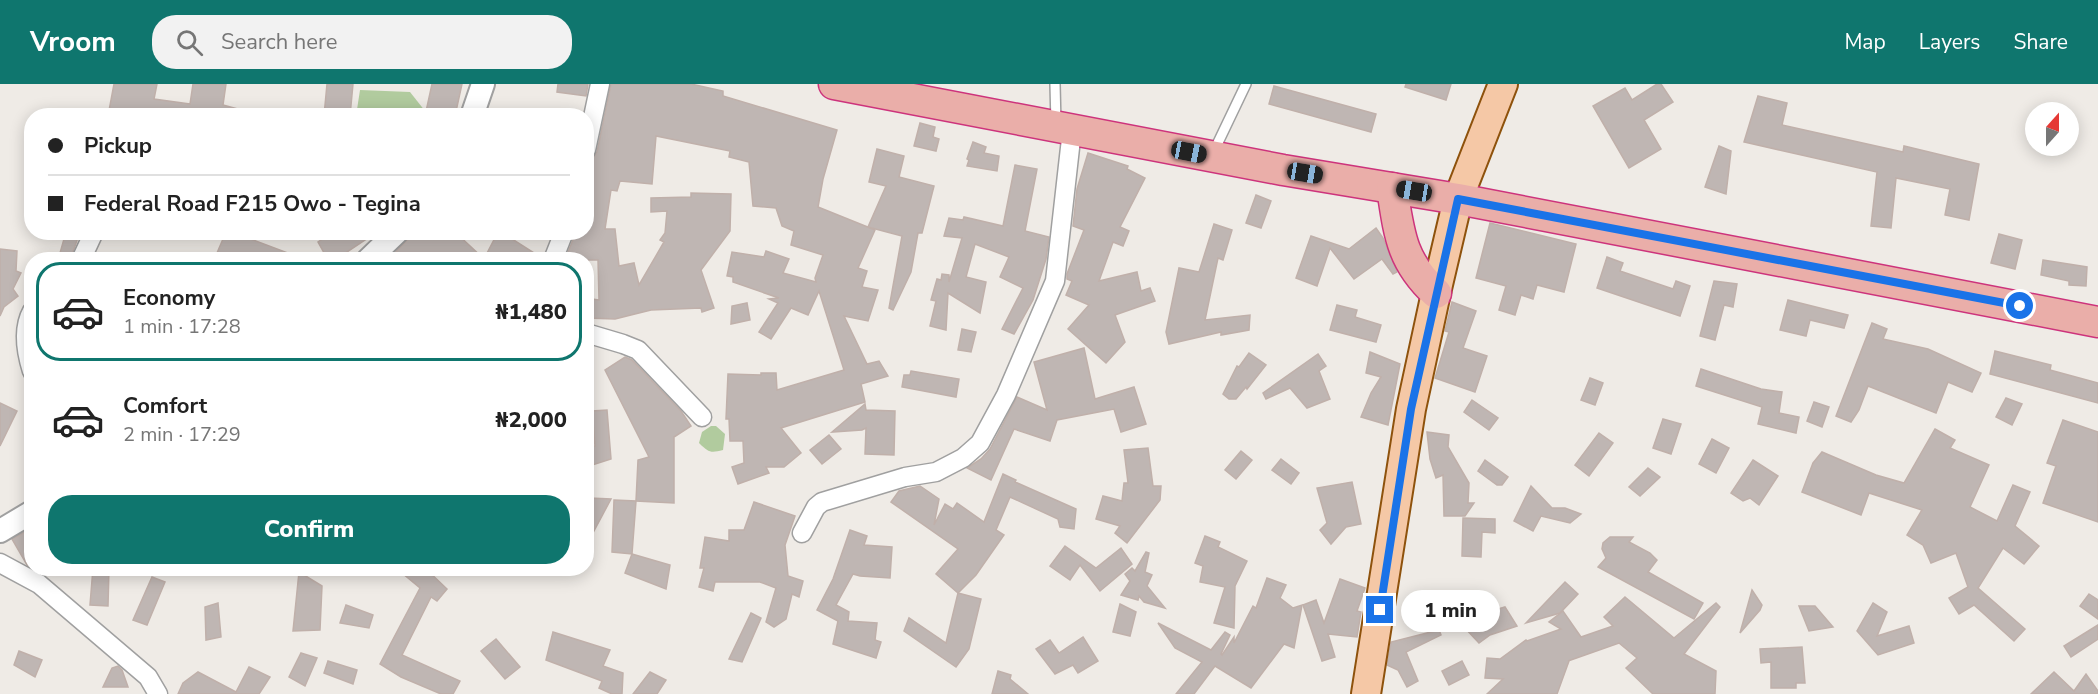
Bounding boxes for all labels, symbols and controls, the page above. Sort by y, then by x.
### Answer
search box [152,15,572,69]
text: Vroom [30,23,116,61]
icon: search [173,26,206,59]
text: Search here [221,27,338,57]
text: Map [1844,28,1886,56]
text: Layers [1919,28,1980,56]
text: Share [2013,28,2068,56]
north arrow [2025,102,2079,156]
map controls [2025,102,2079,156]
text: Pickup [84,131,152,161]
car [1170,140,1208,164]
car [1286,161,1324,185]
car [1395,179,1433,203]
text: Federal Road F215 Owo - Tegina [84,189,421,219]
text: Economy [123,283,215,313]
icon: car [51,285,105,339]
route start [2006,292,2033,319]
text: ₦1,480 [495,297,567,327]
text: 1 min · 17:28 [123,313,241,340]
text: Comfort [123,391,207,421]
icon: car [51,393,105,447]
text: ₦2,000 [495,405,567,435]
text: 2 min · 17:29 [123,421,241,448]
button: Confirm [48,495,570,564]
callout: 1 min [1401,589,1500,631]
route end [1366,596,1393,623]
text: 1 min [1424,597,1477,624]

